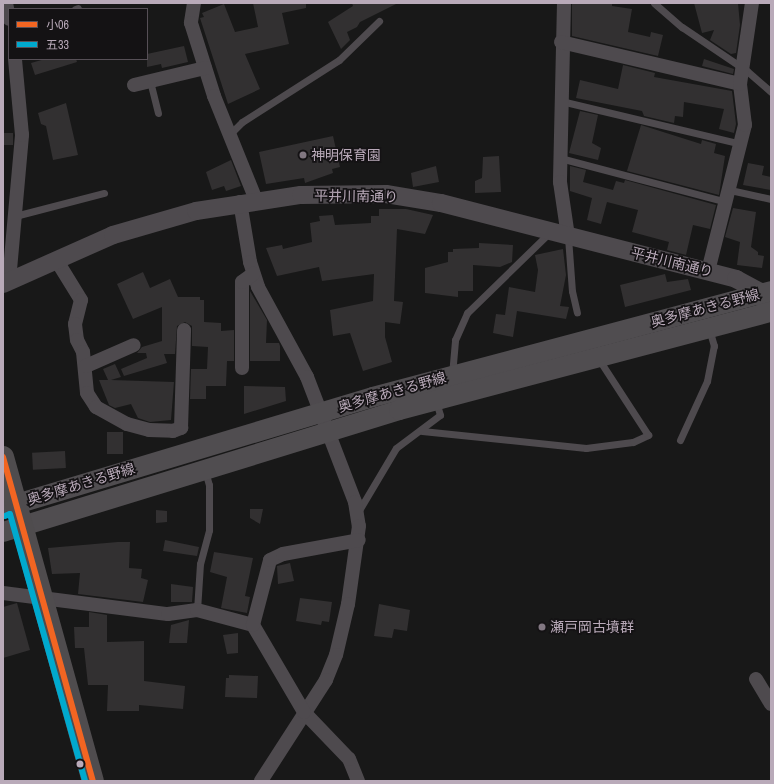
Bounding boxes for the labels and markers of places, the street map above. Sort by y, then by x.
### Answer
place label: 神明保育園 [311,147,381,163]
marker: 神明保育園 [298,150,308,160]
place label: 瀬戸岡古墳群 [550,619,634,635]
marker: 瀬戸岡古墳群 [537,622,547,632]
unlabelled marker [75,759,85,769]

